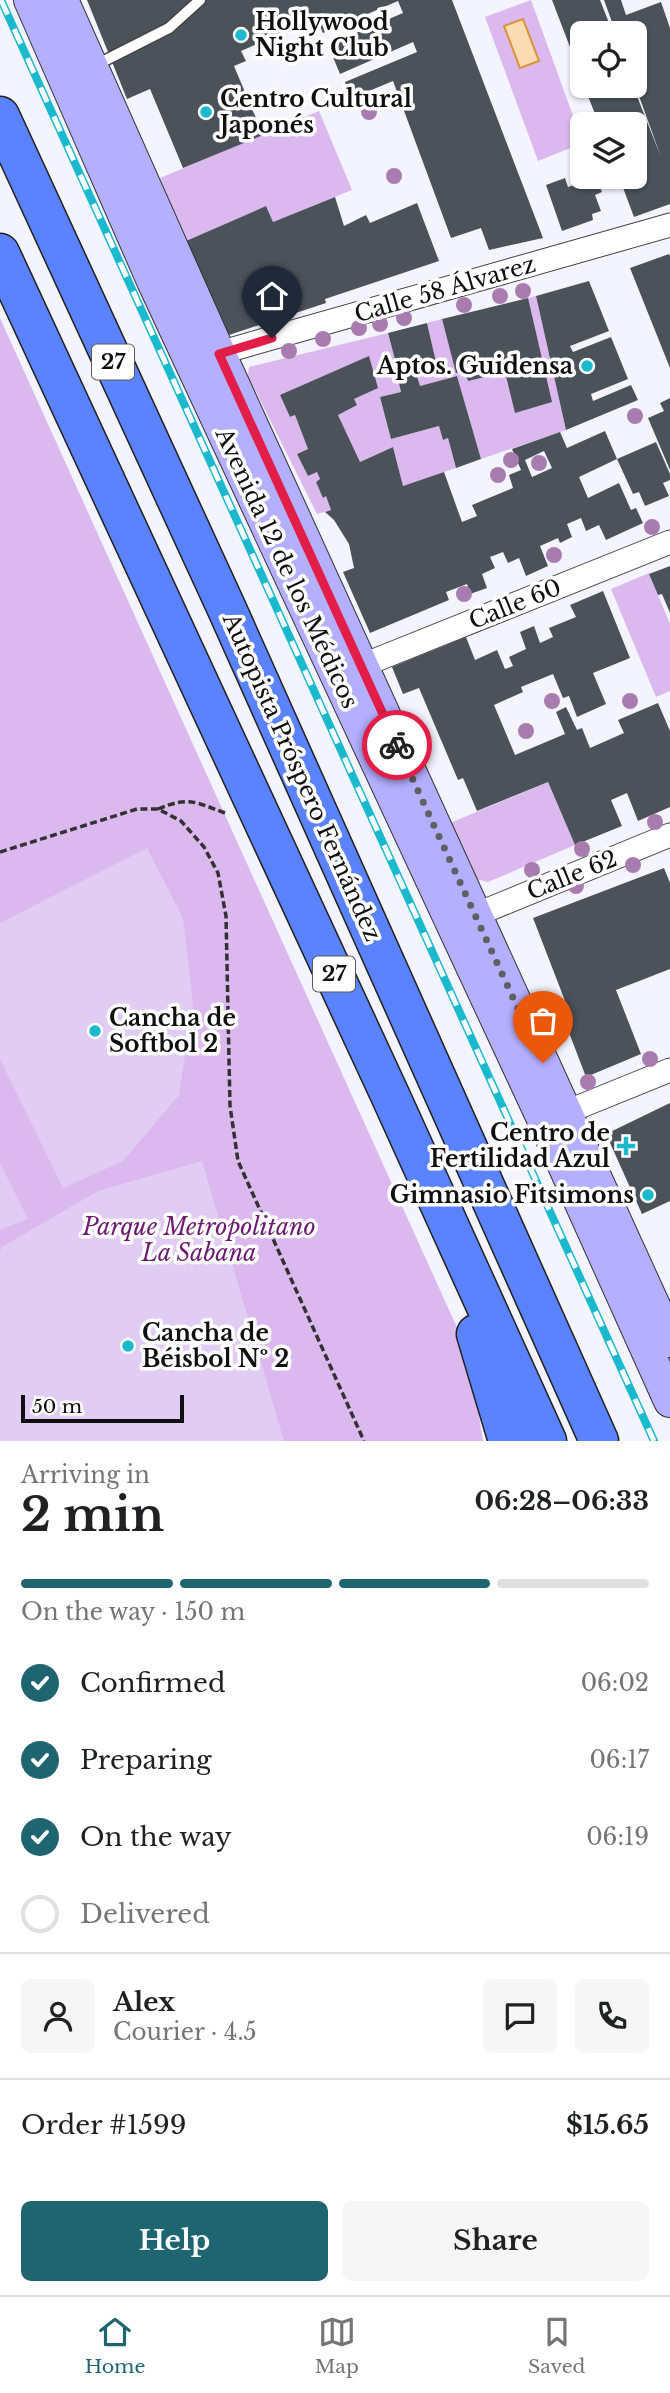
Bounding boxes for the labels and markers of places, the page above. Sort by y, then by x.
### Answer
place label: Hollywood Night Club [255,8,389,62]
marker: Hollywood Night Club [233,27,249,43]
place label: Centro Cultural Japonés [216,85,412,139]
marker: Centro Cultural Japonés [198,104,214,120]
pin [242,266,302,338]
place label: Aptos. Guidensa [376,352,573,380]
marker: Aptos. Guidensa [579,358,595,374]
pin [513,991,573,1063]
place label: Cancha de Softbol 2 [109,1004,236,1058]
marker: Cancha de Softbol 2 [87,1023,103,1039]
place label: Centro de Fertilidad Azul [430,1119,610,1173]
marker: Centro de Fertilidad Azul [616,1136,636,1156]
place label: Gimnasio Fitsimons [390,1181,634,1209]
marker: Gimnasio Fitsimons [640,1187,656,1203]
place label: Cancha de Béisbol Nº 2 [142,1319,289,1373]
marker: Cancha de Béisbol Nº 2 [120,1338,136,1354]

